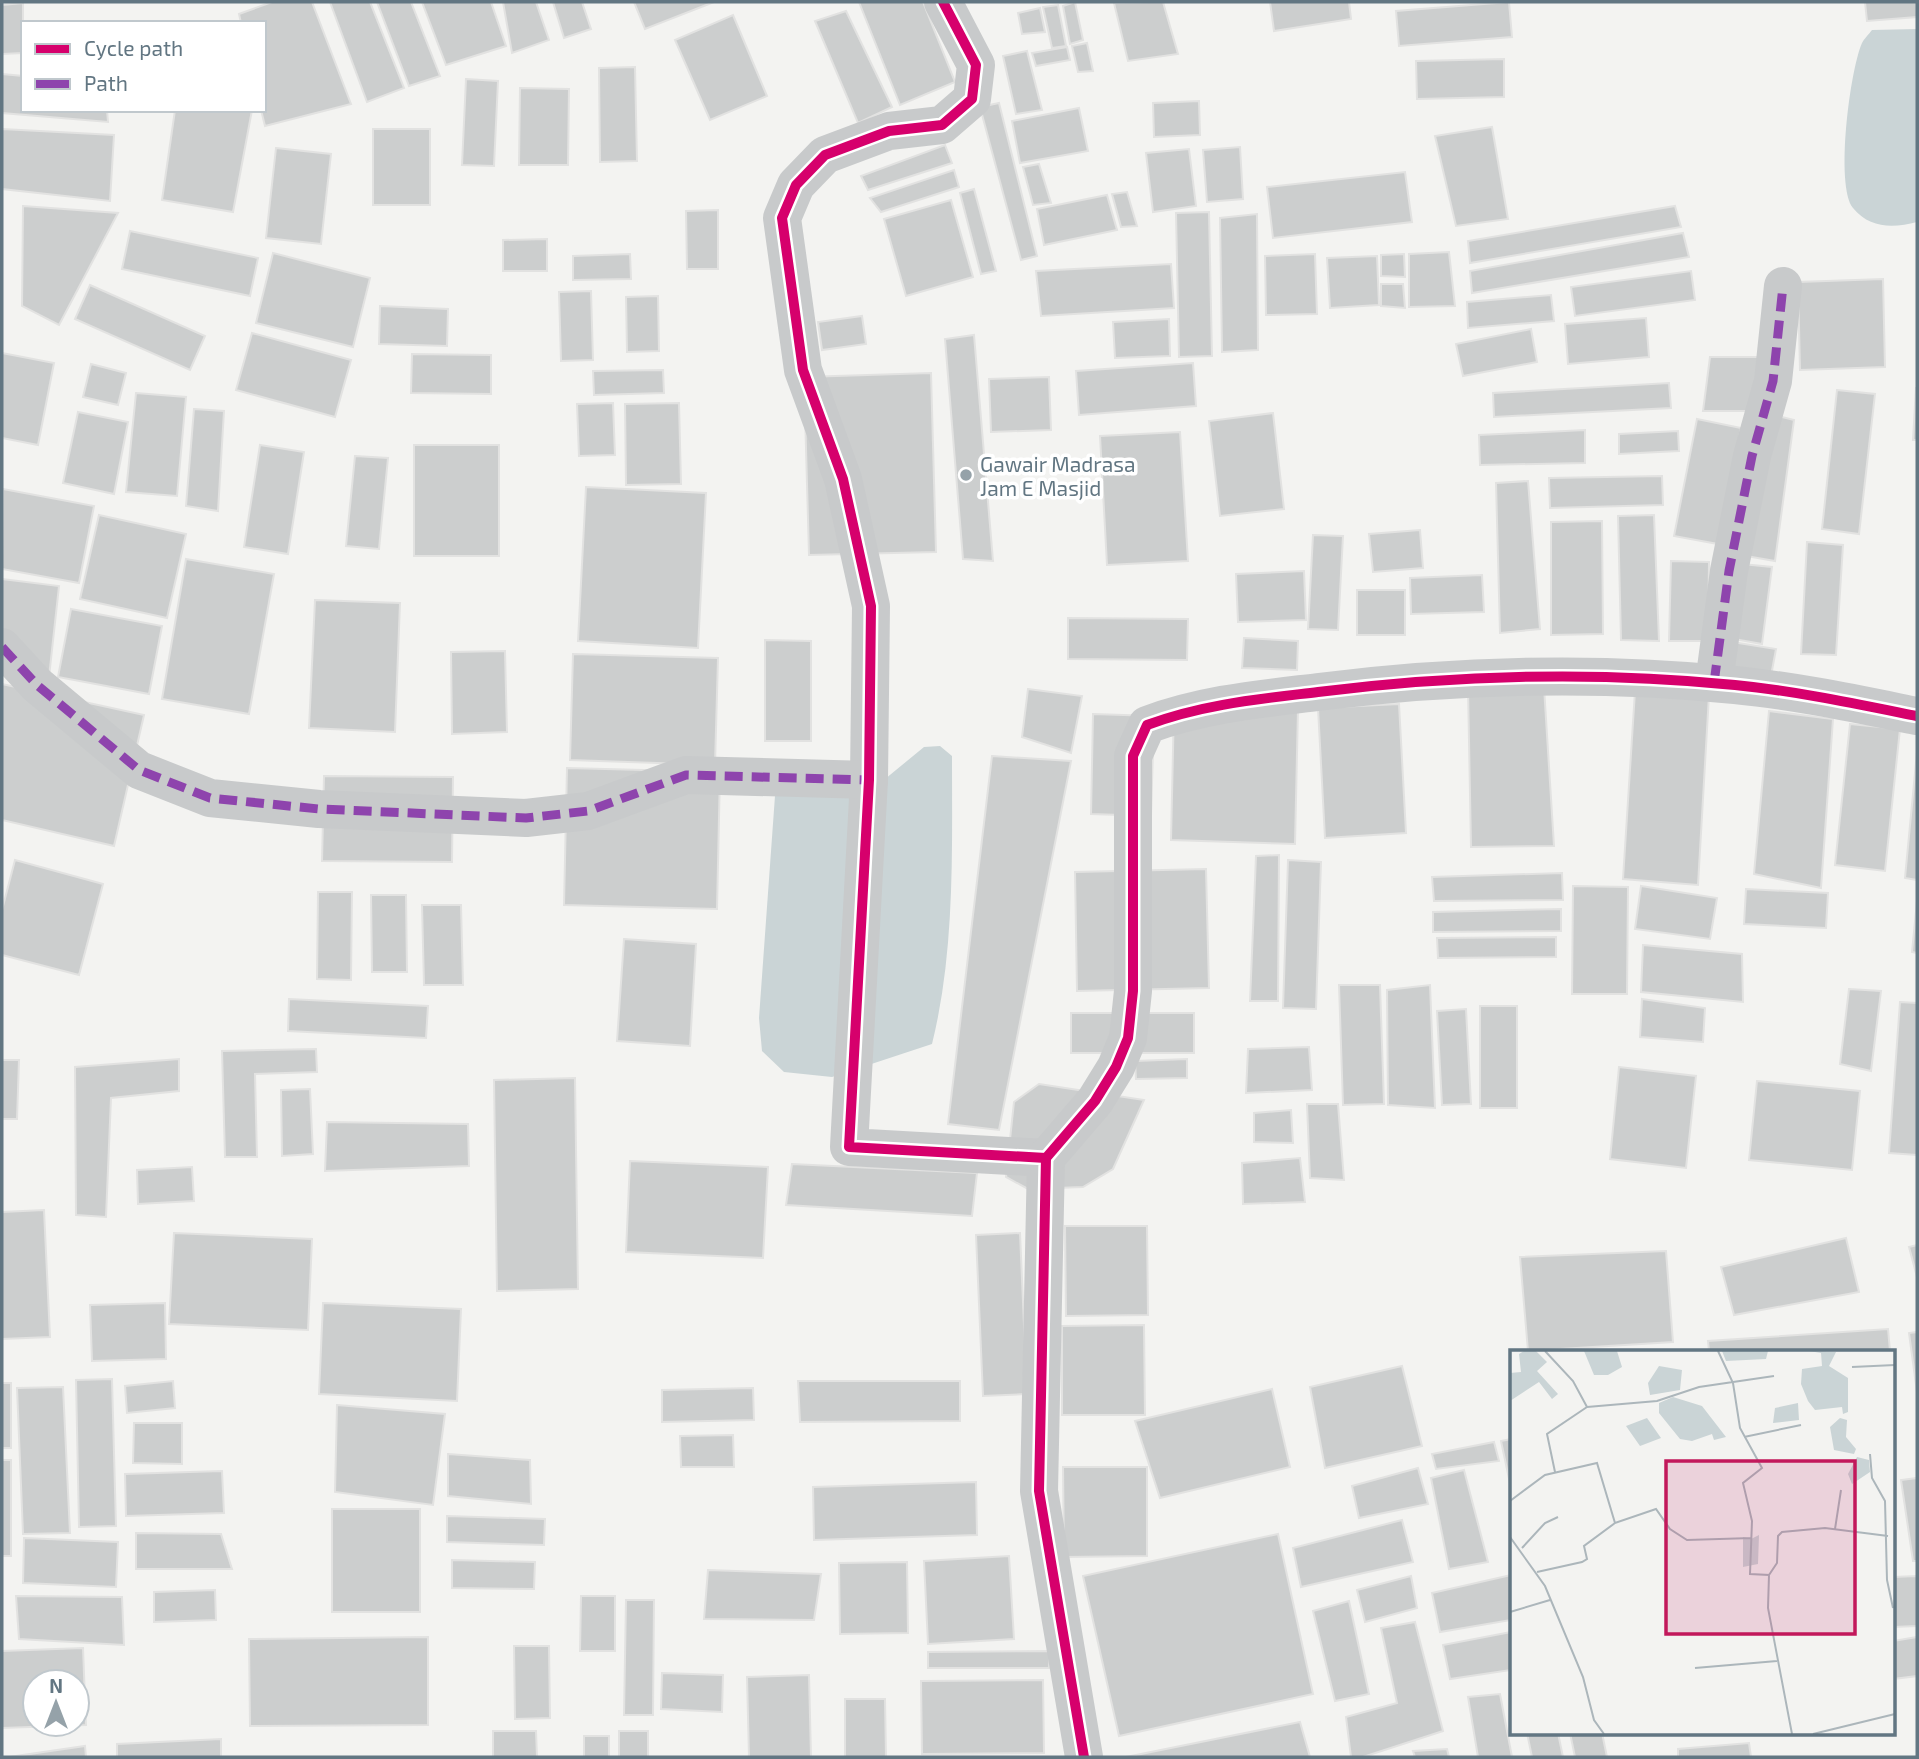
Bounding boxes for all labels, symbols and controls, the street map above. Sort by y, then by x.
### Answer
legend [21,21,266,112]
text: Cycle path [84,35,183,60]
text: Path [84,70,128,95]
place label: Gawair Madrasa Jam E Masjid [980,451,1135,501]
marker: Gawair Madrasa Jam E Masjid [958,467,974,483]
inset map [1510,1350,1895,1734]
north arrow [21,1668,91,1738]
text: N [49,1674,63,1697]

